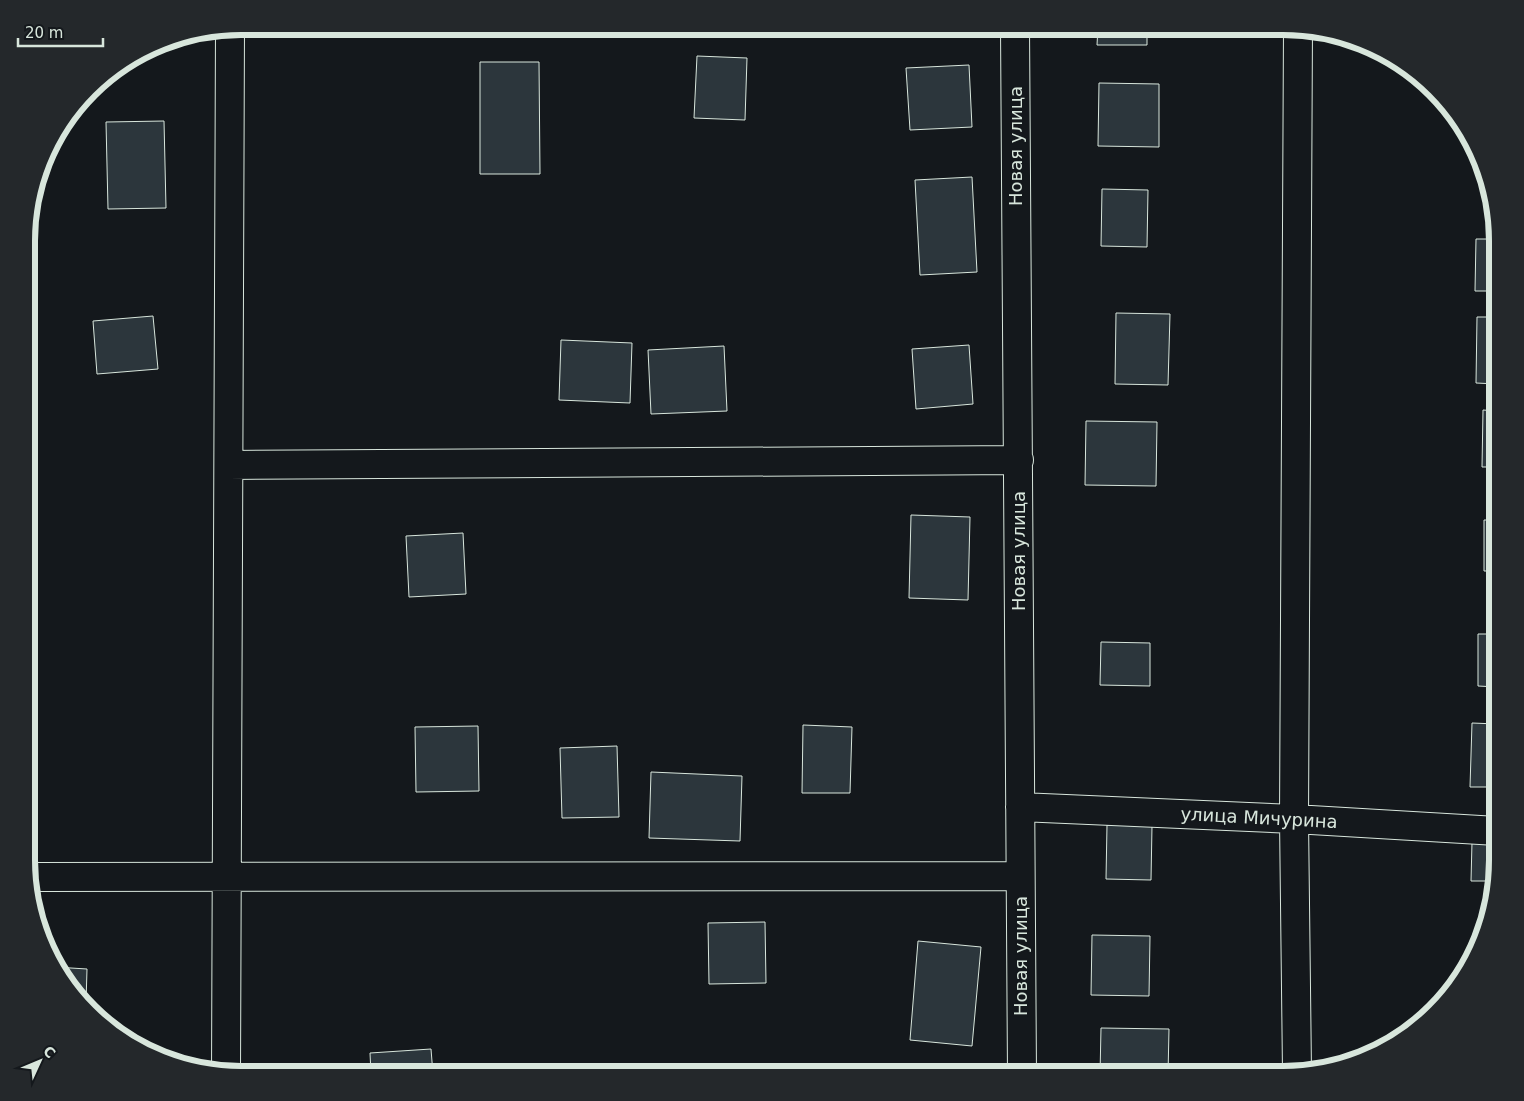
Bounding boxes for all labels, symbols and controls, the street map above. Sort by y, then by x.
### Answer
scale bar [18,15,102,47]
text: 20 m [25,24,63,42]
street label: Новая улица [1005,86,1026,206]
street label: Новая улица [1008,491,1029,611]
street label: улица Мичурина [1180,803,1338,832]
street label: Новая улица [1010,896,1031,1016]
north arrow [15,1036,65,1086]
text: С [40,1043,59,1061]

